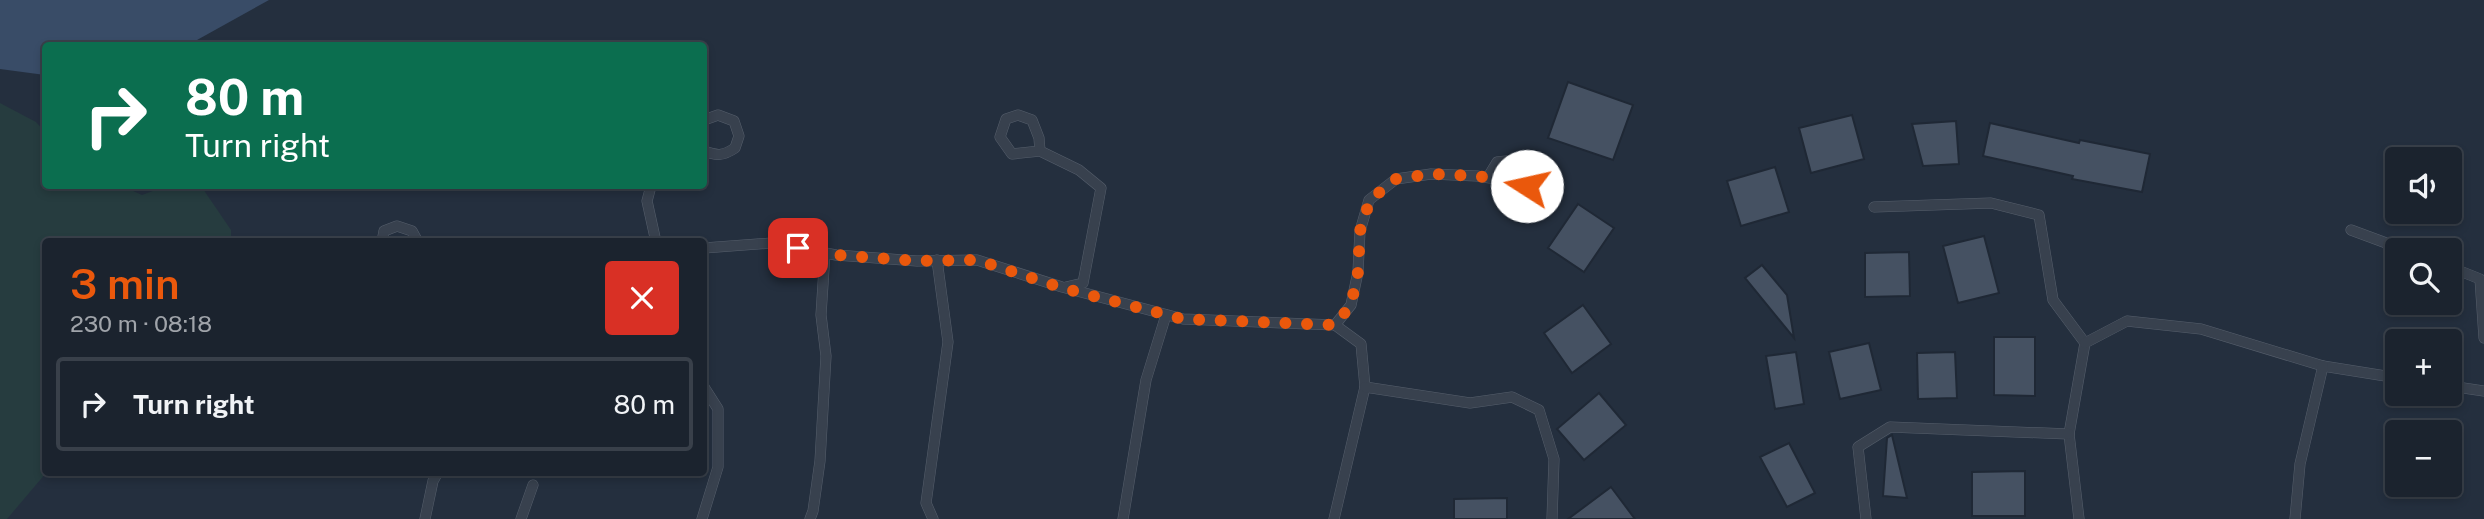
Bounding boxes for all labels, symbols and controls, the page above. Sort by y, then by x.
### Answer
text: 80 m [185,68,304,126]
icon: right [70,70,161,161]
text: Turn right [185,127,330,164]
map controls [2385,147,2462,497]
button: sound [2385,147,2462,224]
position arrow [1490,149,1564,223]
pin [768,218,828,278]
icon: arrive [779,229,817,267]
button: search [2385,238,2462,315]
text: 3 min [70,259,180,308]
button: close [605,261,679,335]
text: 230 m · 08:18 [70,310,212,337]
button: + [2385,329,2462,406]
icon: right [74,385,112,423]
text: Turn right [133,389,255,420]
text: 80 m [614,389,675,420]
button: − [2385,420,2462,497]

